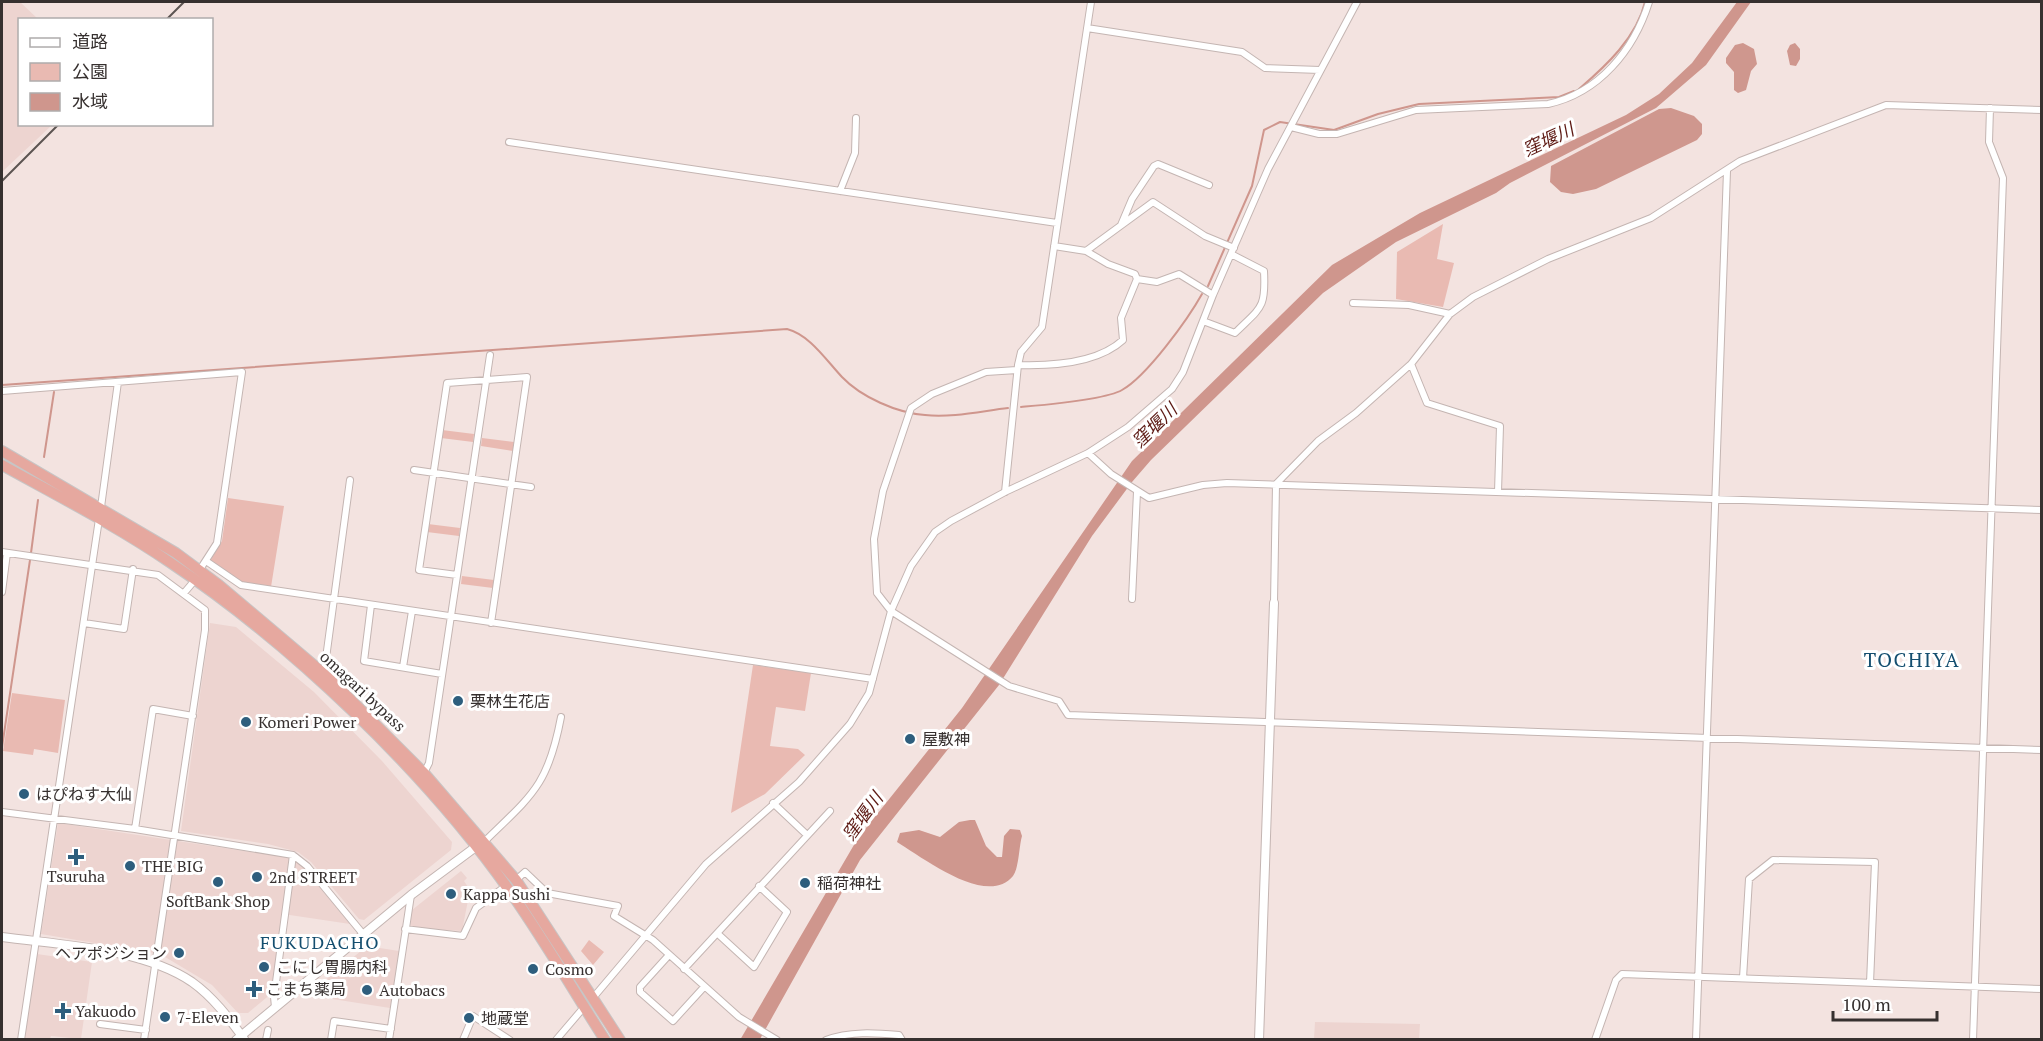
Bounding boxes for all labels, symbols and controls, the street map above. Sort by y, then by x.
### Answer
legend [18,18,213,126]
text: 道路 [72,29,108,53]
text: 公園 [72,59,108,83]
text: 水域 [72,89,108,113]
water label: 窪堰川 [1518,116,1579,161]
water label: 窪堰川 [1126,396,1183,452]
street label: omagari bypass [315,646,411,736]
district label: TOCHIYA [1864,646,1960,673]
place label: 栗林生花店 [470,690,550,712]
marker: 栗林生花店 [451,694,465,708]
place label: Komeri Power [258,711,357,733]
marker: Komeri Power [239,715,253,729]
place label: 屋敷神 [922,728,970,750]
marker: 屋敷神 [903,732,917,746]
place label: はぴねす大仙 [36,783,132,805]
water label: 窪堰川 [836,785,889,845]
marker: はぴねす大仙 [17,787,31,801]
marker: Tsuruha [69,850,83,864]
place label: THE BIG [142,855,203,877]
marker: THE BIG [123,859,137,873]
place label: Tsuruha [47,865,105,887]
place label: 2nd STREET [269,866,357,888]
marker: 2nd STREET [250,870,264,884]
place label: 稲荷神社 [817,872,881,894]
marker: SoftBank Shop [211,875,225,889]
marker: 稲荷神社 [798,876,812,890]
place label: Kappa Sushi [463,883,551,905]
marker: Kappa Sushi [444,887,458,901]
place label: SoftBank Shop [166,890,270,912]
district label: FUKUDACHO [260,930,380,954]
place label: ヘアポジション [55,942,167,964]
marker: ヘアポジション [172,946,186,960]
place label: こにし胃腸内科 [276,956,388,978]
place label: Cosmo [545,958,594,980]
marker: こにし胃腸内科 [257,960,271,974]
marker: Cosmo [526,962,540,976]
place label: こまち薬局 [266,978,346,1000]
place label: Autobacs [379,979,445,1001]
marker: こまち薬局 [247,982,261,996]
marker: Autobacs [360,983,374,997]
scale bar [1833,984,1936,1022]
text: 100 m [1842,992,1891,1016]
place label: Yakuodo [75,1000,136,1022]
marker: Yakuodo [56,1004,70,1018]
place label: 7-Eleven [177,1006,239,1028]
place label: 地蔵堂 [481,1007,529,1029]
marker: 7-Eleven [158,1010,172,1024]
marker: 地蔵堂 [462,1011,476,1025]

